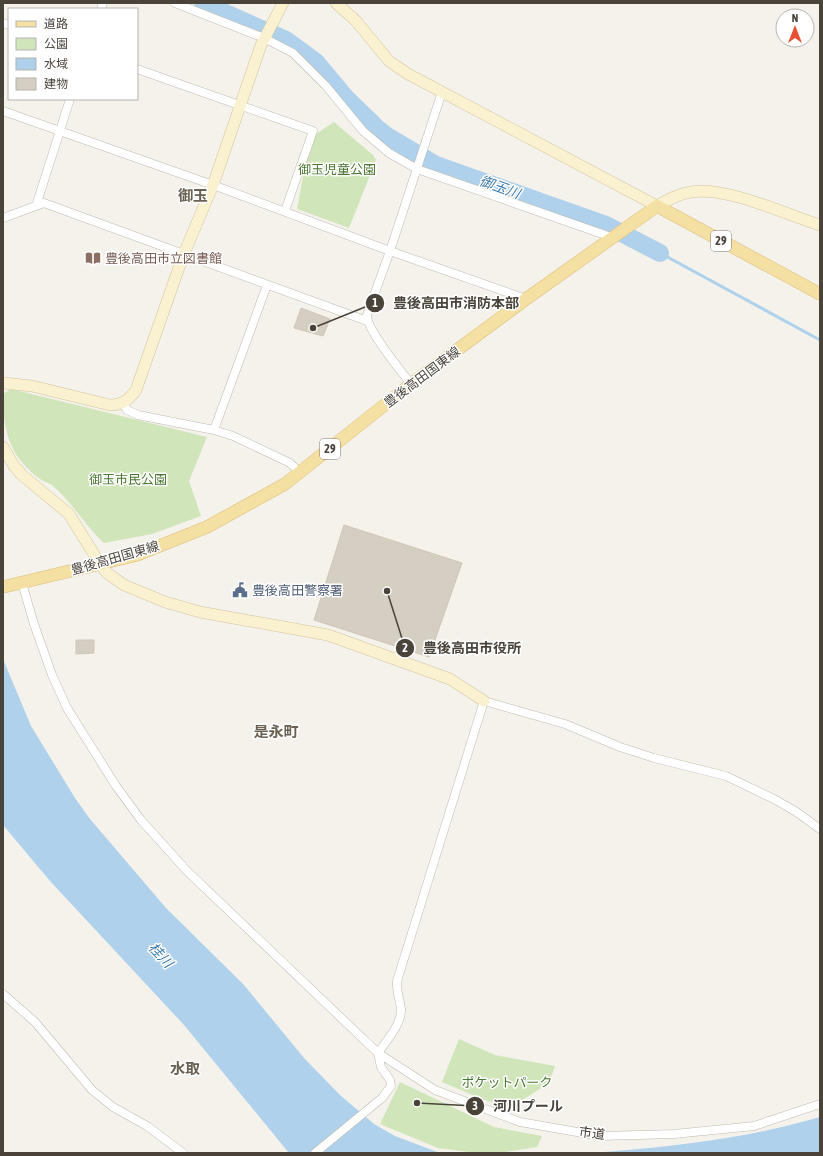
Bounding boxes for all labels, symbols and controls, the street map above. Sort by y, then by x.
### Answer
legend [8,8,138,100]
north arrow [775,8,815,48]
text: N [792,12,798,24]
text: 道路 [44,17,68,31]
text: 公園 [44,37,68,51]
text: 水域 [44,57,68,71]
text: 建物 [44,77,68,91]
park label: 御玉児童公園 [298,162,376,177]
water label: 御玉川 [478,172,524,202]
district label: 御玉 [178,187,208,204]
road number: 29 [711,231,731,251]
library icon: 豊後高田市立図書館 [84,249,102,267]
place label: 豊後高田市立図書館 [105,251,222,266]
callout: 豊後高田市消防本部 [365,290,527,316]
text: 豊後高田市消防本部 [393,295,519,311]
text: 1 [372,296,378,310]
street label: 豊後高田国東線 [381,344,463,410]
road number: 29 [320,439,340,459]
park label: 御玉市民公園 [89,472,167,487]
street label: 豊後高田国東線 [69,538,161,578]
public building icon: 豊後高田警察署 [231,581,249,599]
place label: 豊後高田警察署 [252,583,343,598]
callout: 豊後高田市役所 [395,635,529,661]
text: 豊後高田市役所 [423,640,521,656]
text: 2 [402,641,408,655]
district label: 是永町 [253,723,299,740]
water label: 桂川 [146,939,178,972]
district label: 水取 [170,1060,200,1077]
park label: ポケットパーク [461,1075,553,1090]
callout: 河川プール [465,1093,571,1119]
text: 河川プール [493,1098,563,1114]
text: 3 [472,1099,478,1113]
street label: 市道 [578,1124,606,1142]

